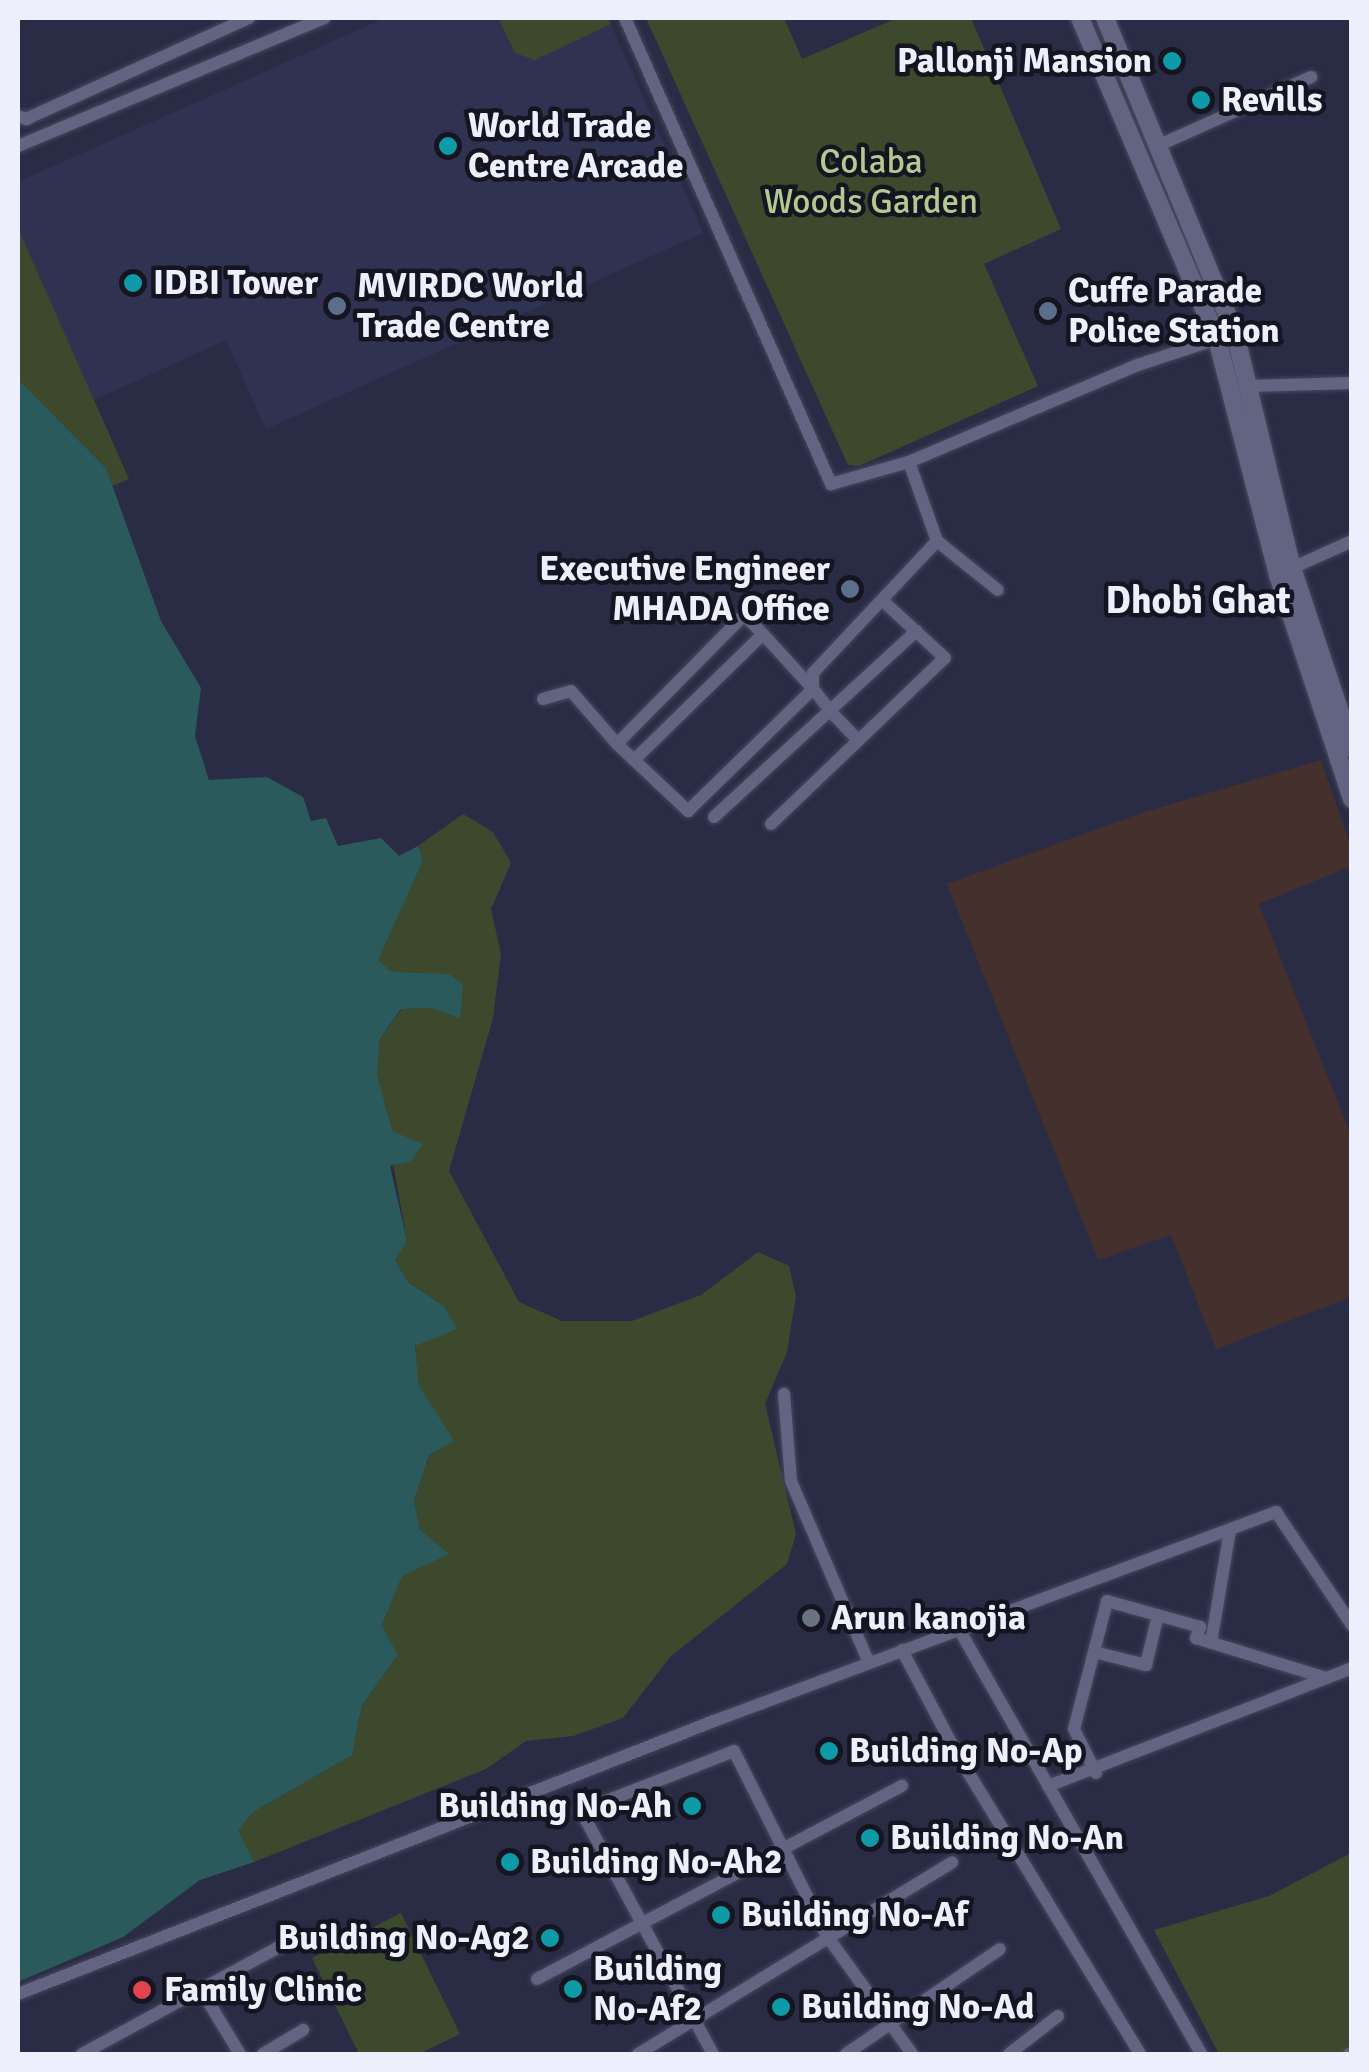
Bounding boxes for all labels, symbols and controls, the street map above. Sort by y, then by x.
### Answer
place label: Pallonji Mansion [897,40,1152,82]
marker: Pallonji Mansion [1161,50,1183,72]
place label: Revills [1221,79,1323,121]
marker: Revills [1190,89,1212,111]
place label: World Trade Centre Arcade [468,105,684,187]
marker: World Trade Centre Arcade [437,135,459,157]
park label: Colaba Woods Garden [764,141,978,223]
place label: IDBI Tower [153,262,318,304]
place label: MVIRDC World Trade Centre [357,265,584,347]
place label: Cuffe Parade Police Station [1068,270,1280,352]
marker: IDBI Tower [122,272,144,294]
marker: MVIRDC World Trade Centre [326,295,348,317]
marker: Cuffe Parade Police Station [1037,300,1059,322]
place label: Executive Engineer MHADA Office [539,548,830,630]
marker: Executive Engineer MHADA Office [839,578,861,600]
district label: Dhobi Ghat [1106,578,1290,624]
place label: Arun kanojia [831,1597,1026,1639]
marker: Arun kanojia [800,1607,822,1629]
place label: Building No-Ap [849,1730,1083,1772]
marker: Building No-Ap [818,1740,840,1762]
place label: Building No-Ah [438,1785,672,1827]
marker: Building No-Ah [681,1795,703,1817]
place label: Building No-An [890,1817,1124,1859]
marker: Building No-An [859,1827,881,1849]
place label: Building No-Ah2 [530,1841,783,1883]
marker: Building No-Ah2 [499,1851,521,1873]
place label: Building No-Af [741,1894,968,1936]
marker: Building No-Af [710,1904,732,1926]
place label: Building No-Ag2 [278,1917,530,1959]
marker: Building No-Ag2 [539,1927,561,1949]
place label: Building No-Af2 [593,1948,722,2030]
place label: Family Clinic [164,1969,362,2011]
marker: Family Clinic [129,1977,155,2003]
marker: Building No-Af2 [562,1978,584,2000]
place label: Building No-Ad [801,1986,1034,2028]
marker: Building No-Ad [770,1996,792,2018]

